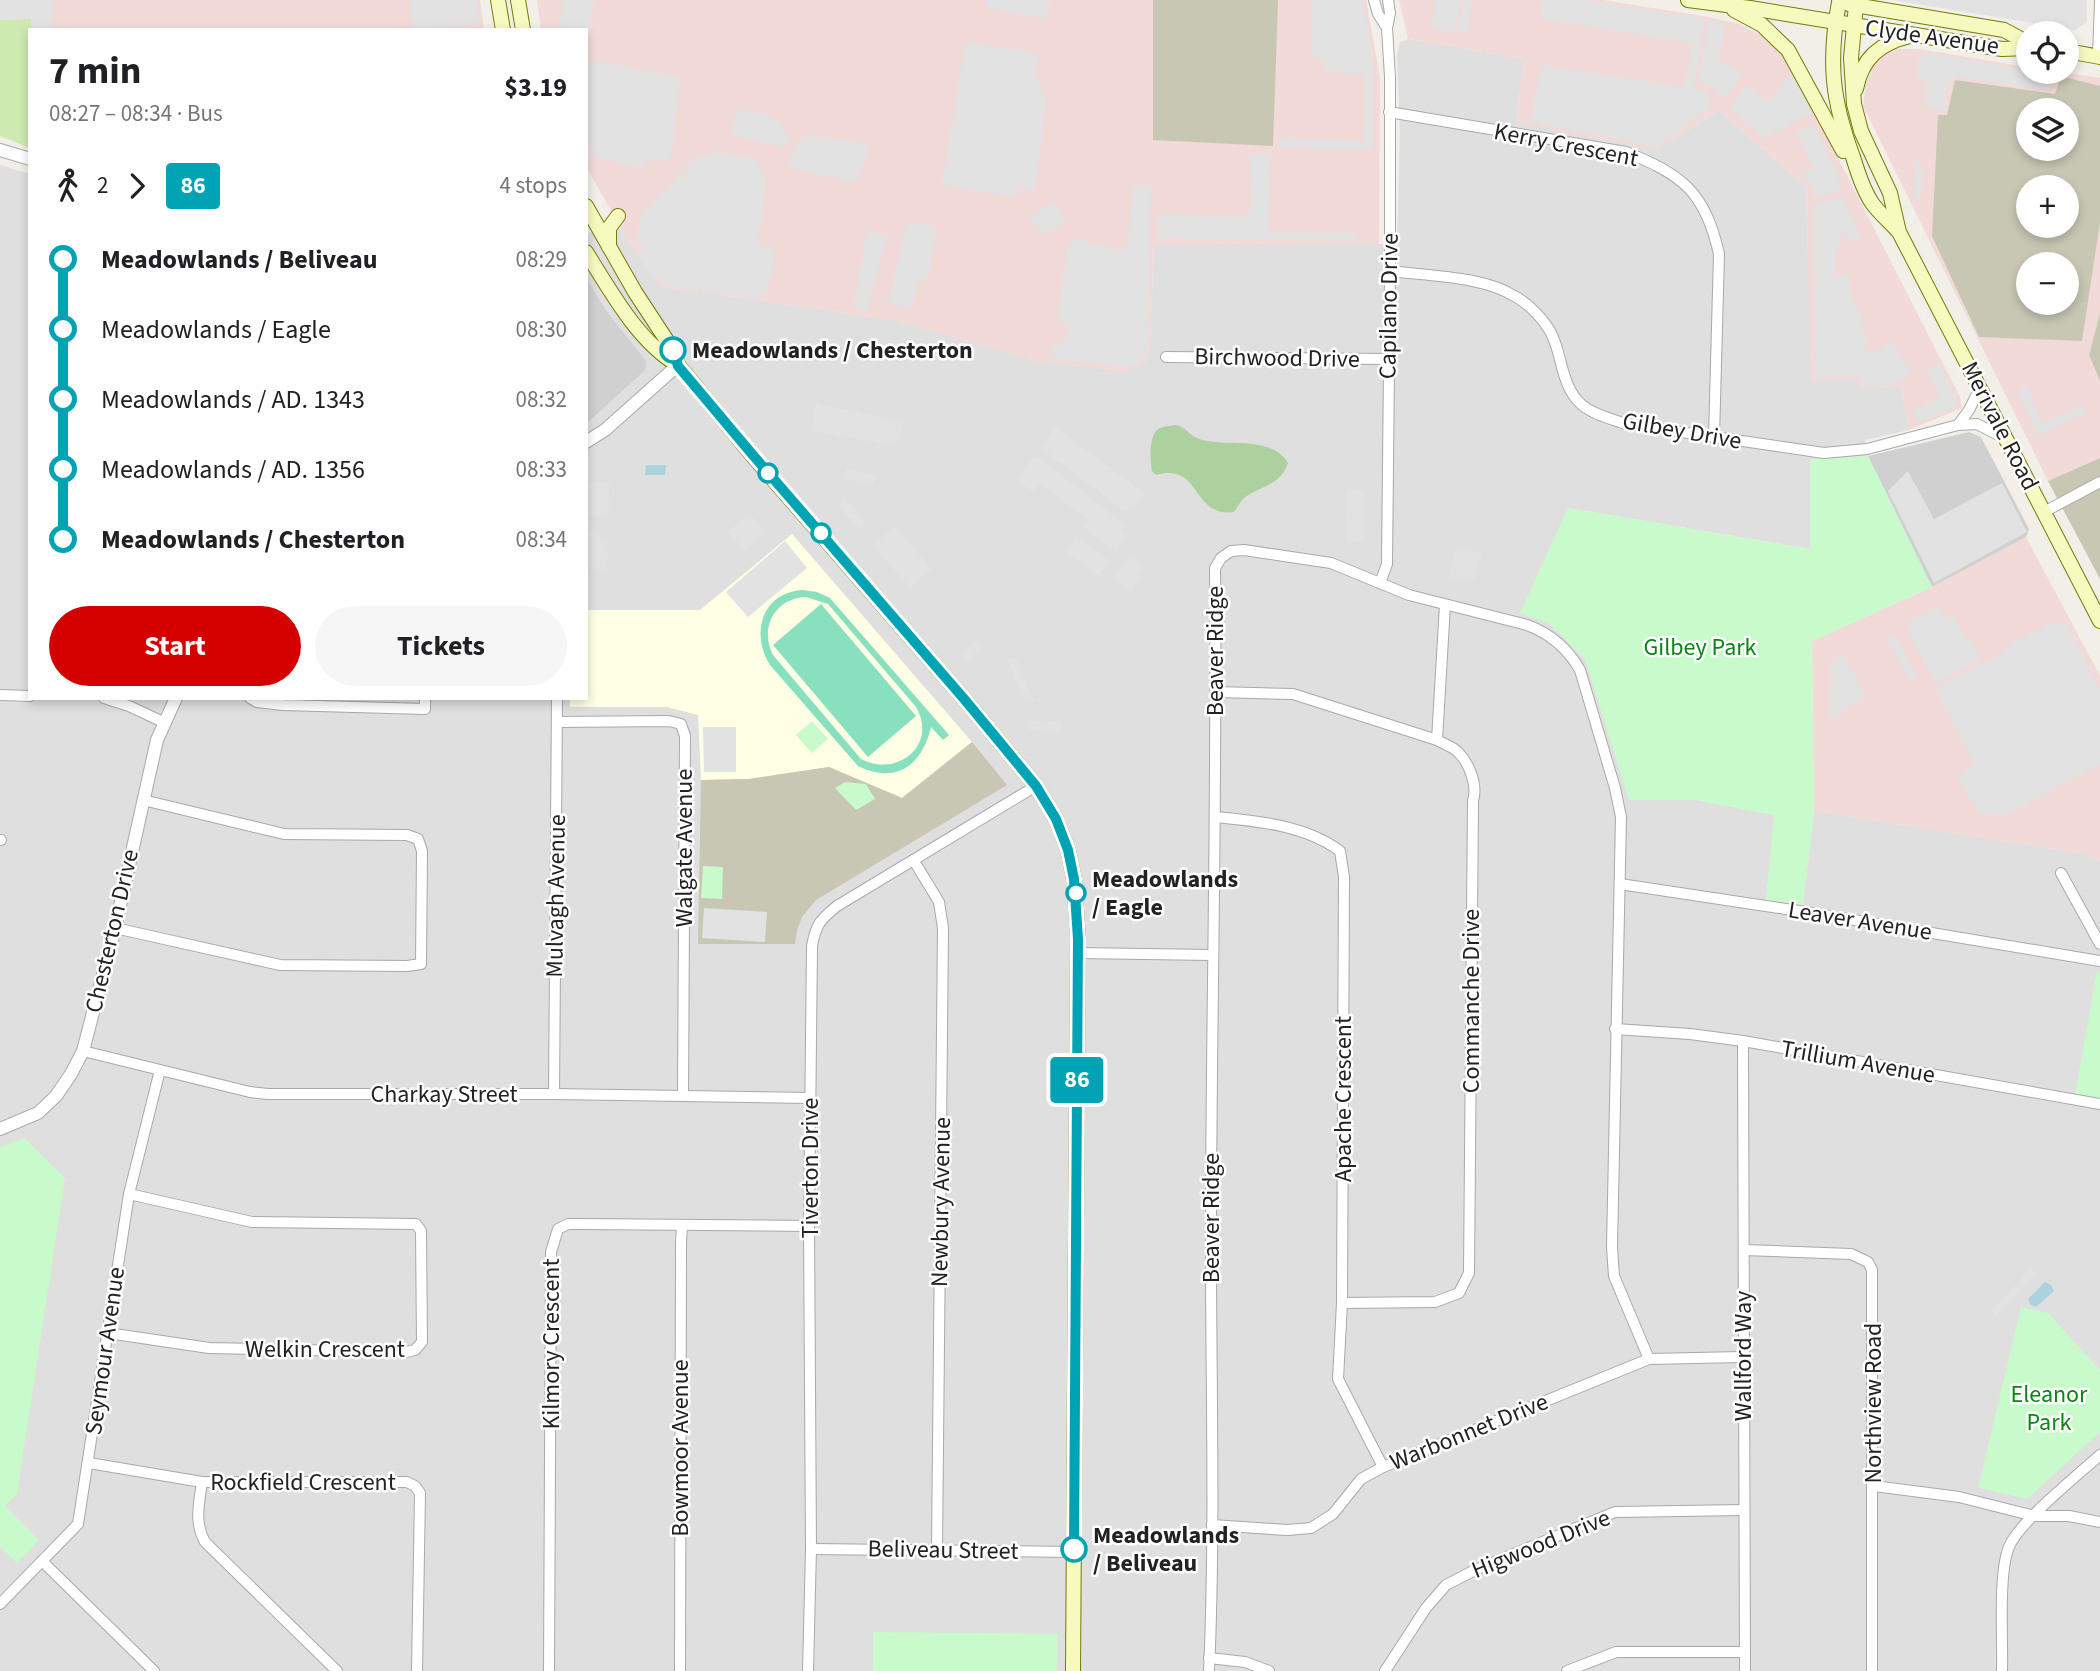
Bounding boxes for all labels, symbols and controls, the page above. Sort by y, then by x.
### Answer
street label: Clyde Avenue [1863,10,2001,64]
map controls [2016,21,2079,315]
button: locate [2016,21,2079,84]
text: 7 min [49,44,141,98]
text: $3.19 [504,69,567,106]
text: 08:27 – 08:34 · Bus [49,97,223,130]
button: layers [2016,98,2079,161]
street label: Kerry Crescent [1491,114,1641,176]
icon: walk [49,167,87,205]
icon: forward [118,167,156,205]
text: 86 [180,168,206,203]
text: 2 [97,169,108,202]
text: 4 stops [500,169,567,202]
button: + [2016,175,2079,238]
street label: Capilano Drive [1370,233,1408,379]
text: Meadowlands / Beliveau [101,241,377,278]
text: 08:29 [516,243,567,276]
button: − [2016,252,2079,315]
text: Meadowlands / Eagle [101,311,331,348]
text: 08:30 [516,313,567,346]
place label: Meadowlands / Chesterton [692,333,973,368]
marker: Meadowlands / Chesterton [660,337,686,363]
street label: Birchwood Drive [1194,339,1360,377]
street label: Merivale Road [1952,355,2048,497]
text: Meadowlands / AD. 1343 [101,381,365,418]
text: 08:32 [516,383,567,416]
street label: Gilbey Drive [1620,403,1744,459]
text: Meadowlands / AD. 1356 [101,451,365,488]
text: 08:33 [516,453,567,486]
unlabelled marker [758,463,778,483]
text: Meadowlands / Chesterton [101,521,405,558]
text: 08:34 [516,523,567,556]
unlabelled marker [811,523,831,543]
street label: Beaver Ridge [1198,586,1233,716]
button: Start [49,606,301,686]
button: Tickets [315,606,567,686]
park label: Gilbey Park [1643,630,1757,665]
street label: Walgate Avenue [667,769,702,927]
street label: Mulvagh Avenue [537,814,575,978]
street label: Chesterton Drive [76,846,148,1016]
place label: Meadowlands / Eagle [1092,862,1238,925]
marker: Meadowlands / Eagle [1066,883,1086,903]
street label: Leaver Avenue [1786,892,1934,950]
street label: Commanche Drive [1454,909,1489,1093]
street label: Apache Crescent [1326,1016,1361,1182]
street label: Trillium Avenue [1778,1031,1938,1093]
line badge: 86 [1046,1057,1108,1103]
text: 86 [1064,1062,1090,1097]
street label: Charkay Street [370,1077,518,1112]
street label: Tiverton Drive [793,1098,828,1238]
street label: Newbury Avenue [922,1117,960,1287]
street label: Beaver Ridge [1194,1153,1229,1283]
street label: Kilmory Crescent [534,1258,569,1430]
street label: Seymour Avenue [76,1265,134,1437]
street label: Wallford Way [1726,1291,1761,1421]
street label: Northview Road [1856,1323,1891,1483]
street label: Welkin Crescent [245,1332,405,1367]
street label: Bowmoor Avenue [663,1359,698,1537]
park label: Eleanor Park [2011,1377,2088,1440]
street label: Warbonnet Drive [1385,1384,1553,1480]
street label: Rockfield Crescent [210,1465,396,1500]
street label: Higwood Drive [1466,1500,1616,1588]
place label: Meadowlands / Beliveau [1093,1518,1239,1581]
street label: Beliveau Street [867,1531,1019,1569]
marker: Meadowlands / Beliveau [1061,1536,1087,1562]

